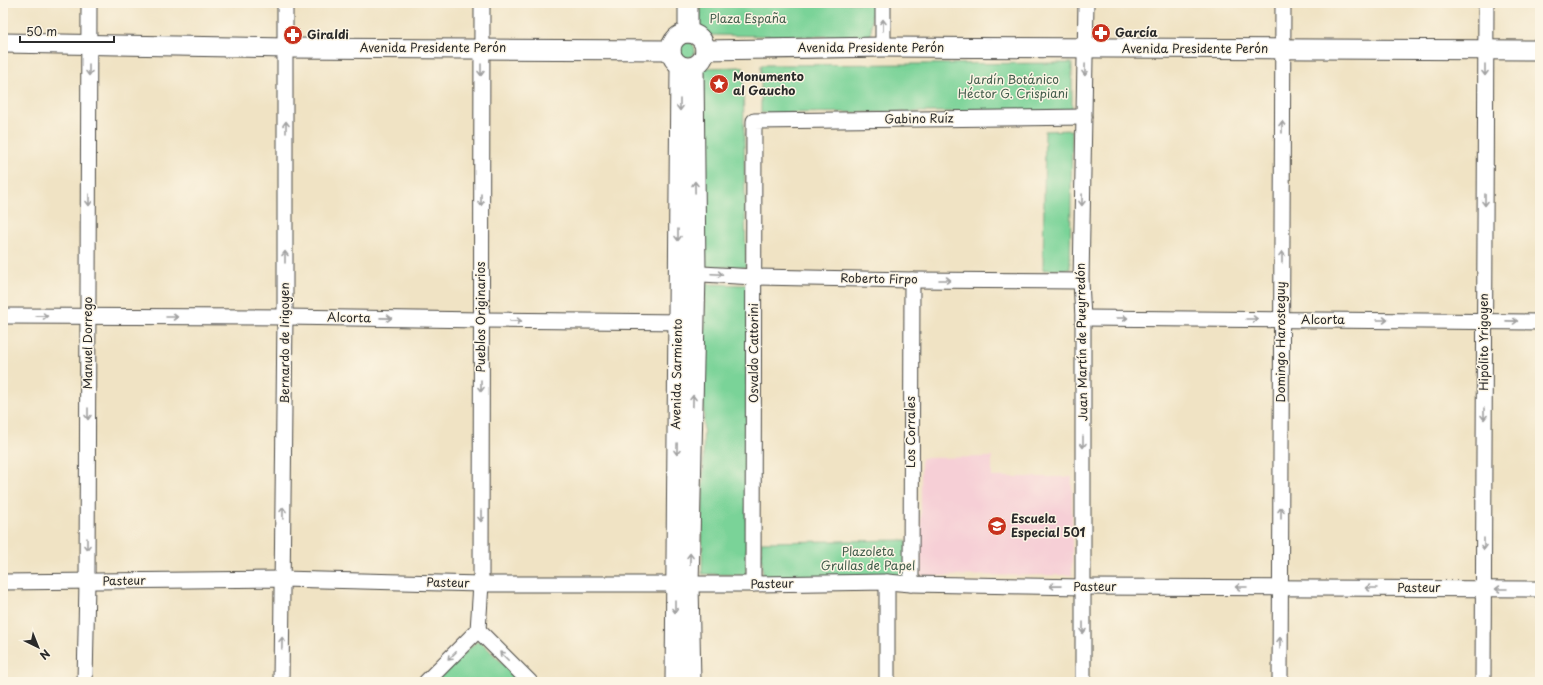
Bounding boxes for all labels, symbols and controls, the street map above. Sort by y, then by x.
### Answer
park label: Plaza España [709,9,787,27]
scale bar [20,18,114,44]
one-way arrow [879,19,887,32]
text: 50 m [26,22,57,40]
pharmacy icon: García [1090,22,1112,44]
place label: García [1115,23,1158,41]
pharmacy icon: Giraldi [282,24,304,46]
place label: Giraldi [307,25,349,43]
street label: Avenida Presidente Perón [360,38,506,56]
street label: Avenida Presidente Perón [798,38,944,56]
street label: Avenida Presidente Perón [1122,39,1268,57]
one-way arrow [85,63,93,76]
one-way arrow [477,63,485,76]
one-way arrow [1082,63,1089,76]
one-way arrow [1481,63,1489,76]
place label: Monumento al Gaucho [733,67,804,99]
park label: Jardín Botánico Héctor G. Crispiani [958,70,1068,102]
place icon: Monumento al Gaucho [708,73,730,95]
one-way arrow [676,98,683,111]
street label: Gabino Ruíz [884,108,954,128]
one-way arrow [282,121,290,134]
one-way arrow [1278,121,1286,134]
one-way arrow [691,181,699,194]
one-way arrow [85,193,93,206]
one-way arrow [477,193,485,206]
one-way arrow [1079,193,1086,206]
one-way arrow [1481,193,1489,206]
one-way arrow [675,228,682,241]
one-way arrow [281,251,289,264]
one-way arrow [1278,251,1286,264]
street label: Pueblos Originarios [471,261,489,373]
street label: Juan Martín de Pueyrredón [1071,263,1091,421]
street label: Roberto Firpo [840,268,918,288]
one-way arrow [710,271,723,278]
one-way arrow [938,276,951,284]
street label: Domingo Harosteguy [1271,281,1289,403]
street label: Bernardo de Irigoyen [275,282,293,404]
street label: Hipólito Yrigoyen [1474,293,1492,391]
street label: Manuel Dorrego [78,297,96,389]
street label: Osvaldo Cattorini [744,303,762,403]
street label: Alcorta [327,308,371,326]
street label: Alcorta [1301,310,1345,328]
one-way arrow [35,312,48,320]
one-way arrow [165,313,178,321]
one-way arrow [1115,314,1128,322]
one-way arrow [379,315,392,322]
one-way arrow [1245,315,1258,323]
one-way arrow [1375,316,1388,324]
one-way arrow [509,317,522,325]
one-way arrow [1505,317,1518,325]
street label: Avenida Sarmiento [666,318,686,430]
one-way arrow [477,379,485,392]
one-way arrow [689,395,697,408]
street label: Los Corrales [901,396,919,468]
one-way arrow [84,407,92,420]
one-way arrow [1480,407,1488,420]
one-way arrow [1079,435,1087,448]
one-way arrow [673,442,681,455]
one-way arrow [279,507,287,520]
one-way arrow [1277,507,1285,520]
one-way arrow [477,509,485,522]
place label: Escuela Especial 501 [1011,509,1086,541]
school or university icon: Escuela Especial 501 [986,515,1008,537]
one-way arrow [83,537,91,550]
one-way arrow [1480,537,1488,550]
park label: Plazoleta Grullas de Papel [821,542,915,574]
one-way arrow [686,553,694,566]
street label: Pasteur [102,571,146,589]
street label: Pasteur [426,573,470,591]
street label: Pasteur [750,574,794,592]
street label: Pasteur [1073,577,1117,595]
street label: Pasteur [1397,578,1441,596]
one-way arrow [1049,582,1062,590]
one-way arrow [1235,583,1248,591]
one-way arrow [1365,584,1378,592]
one-way arrow [1495,585,1508,592]
one-way arrow [671,600,679,613]
one-way arrow [1079,621,1087,634]
north arrow [18,627,58,667]
one-way arrow [278,637,286,650]
one-way arrow [1276,637,1284,650]
text: N [36,645,54,664]
one-way arrow [447,651,457,661]
one-way arrow [499,651,509,661]

